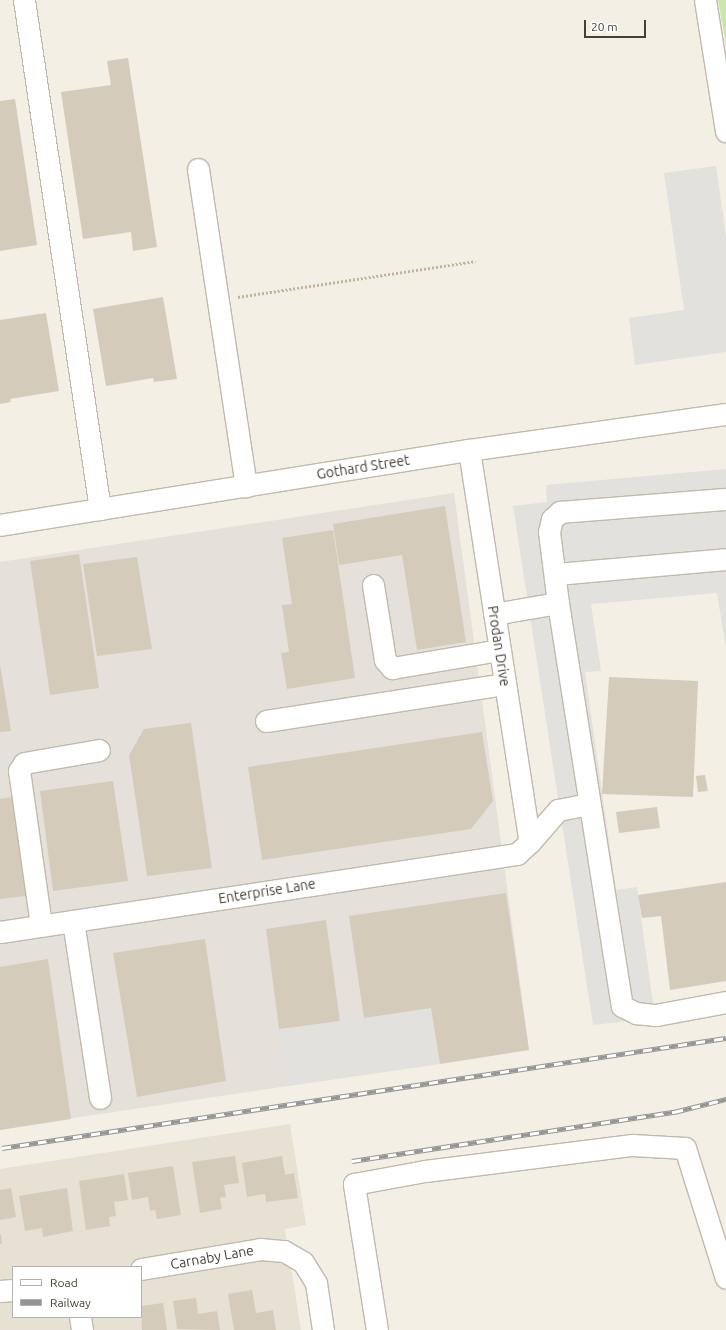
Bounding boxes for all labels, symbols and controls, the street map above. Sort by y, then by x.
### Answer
scale bar [586,12,648,38]
text: 20 m [591,20,618,33]
street label: Gothard Street [315,451,411,483]
street label: Prodan Drive [484,604,514,688]
street label: Enterprise Lane [217,875,317,907]
street label: Carnaby Lane [169,1241,255,1273]
legend [12,1266,142,1318]
text: Road [50,1276,78,1289]
text: Railway [50,1296,91,1309]

